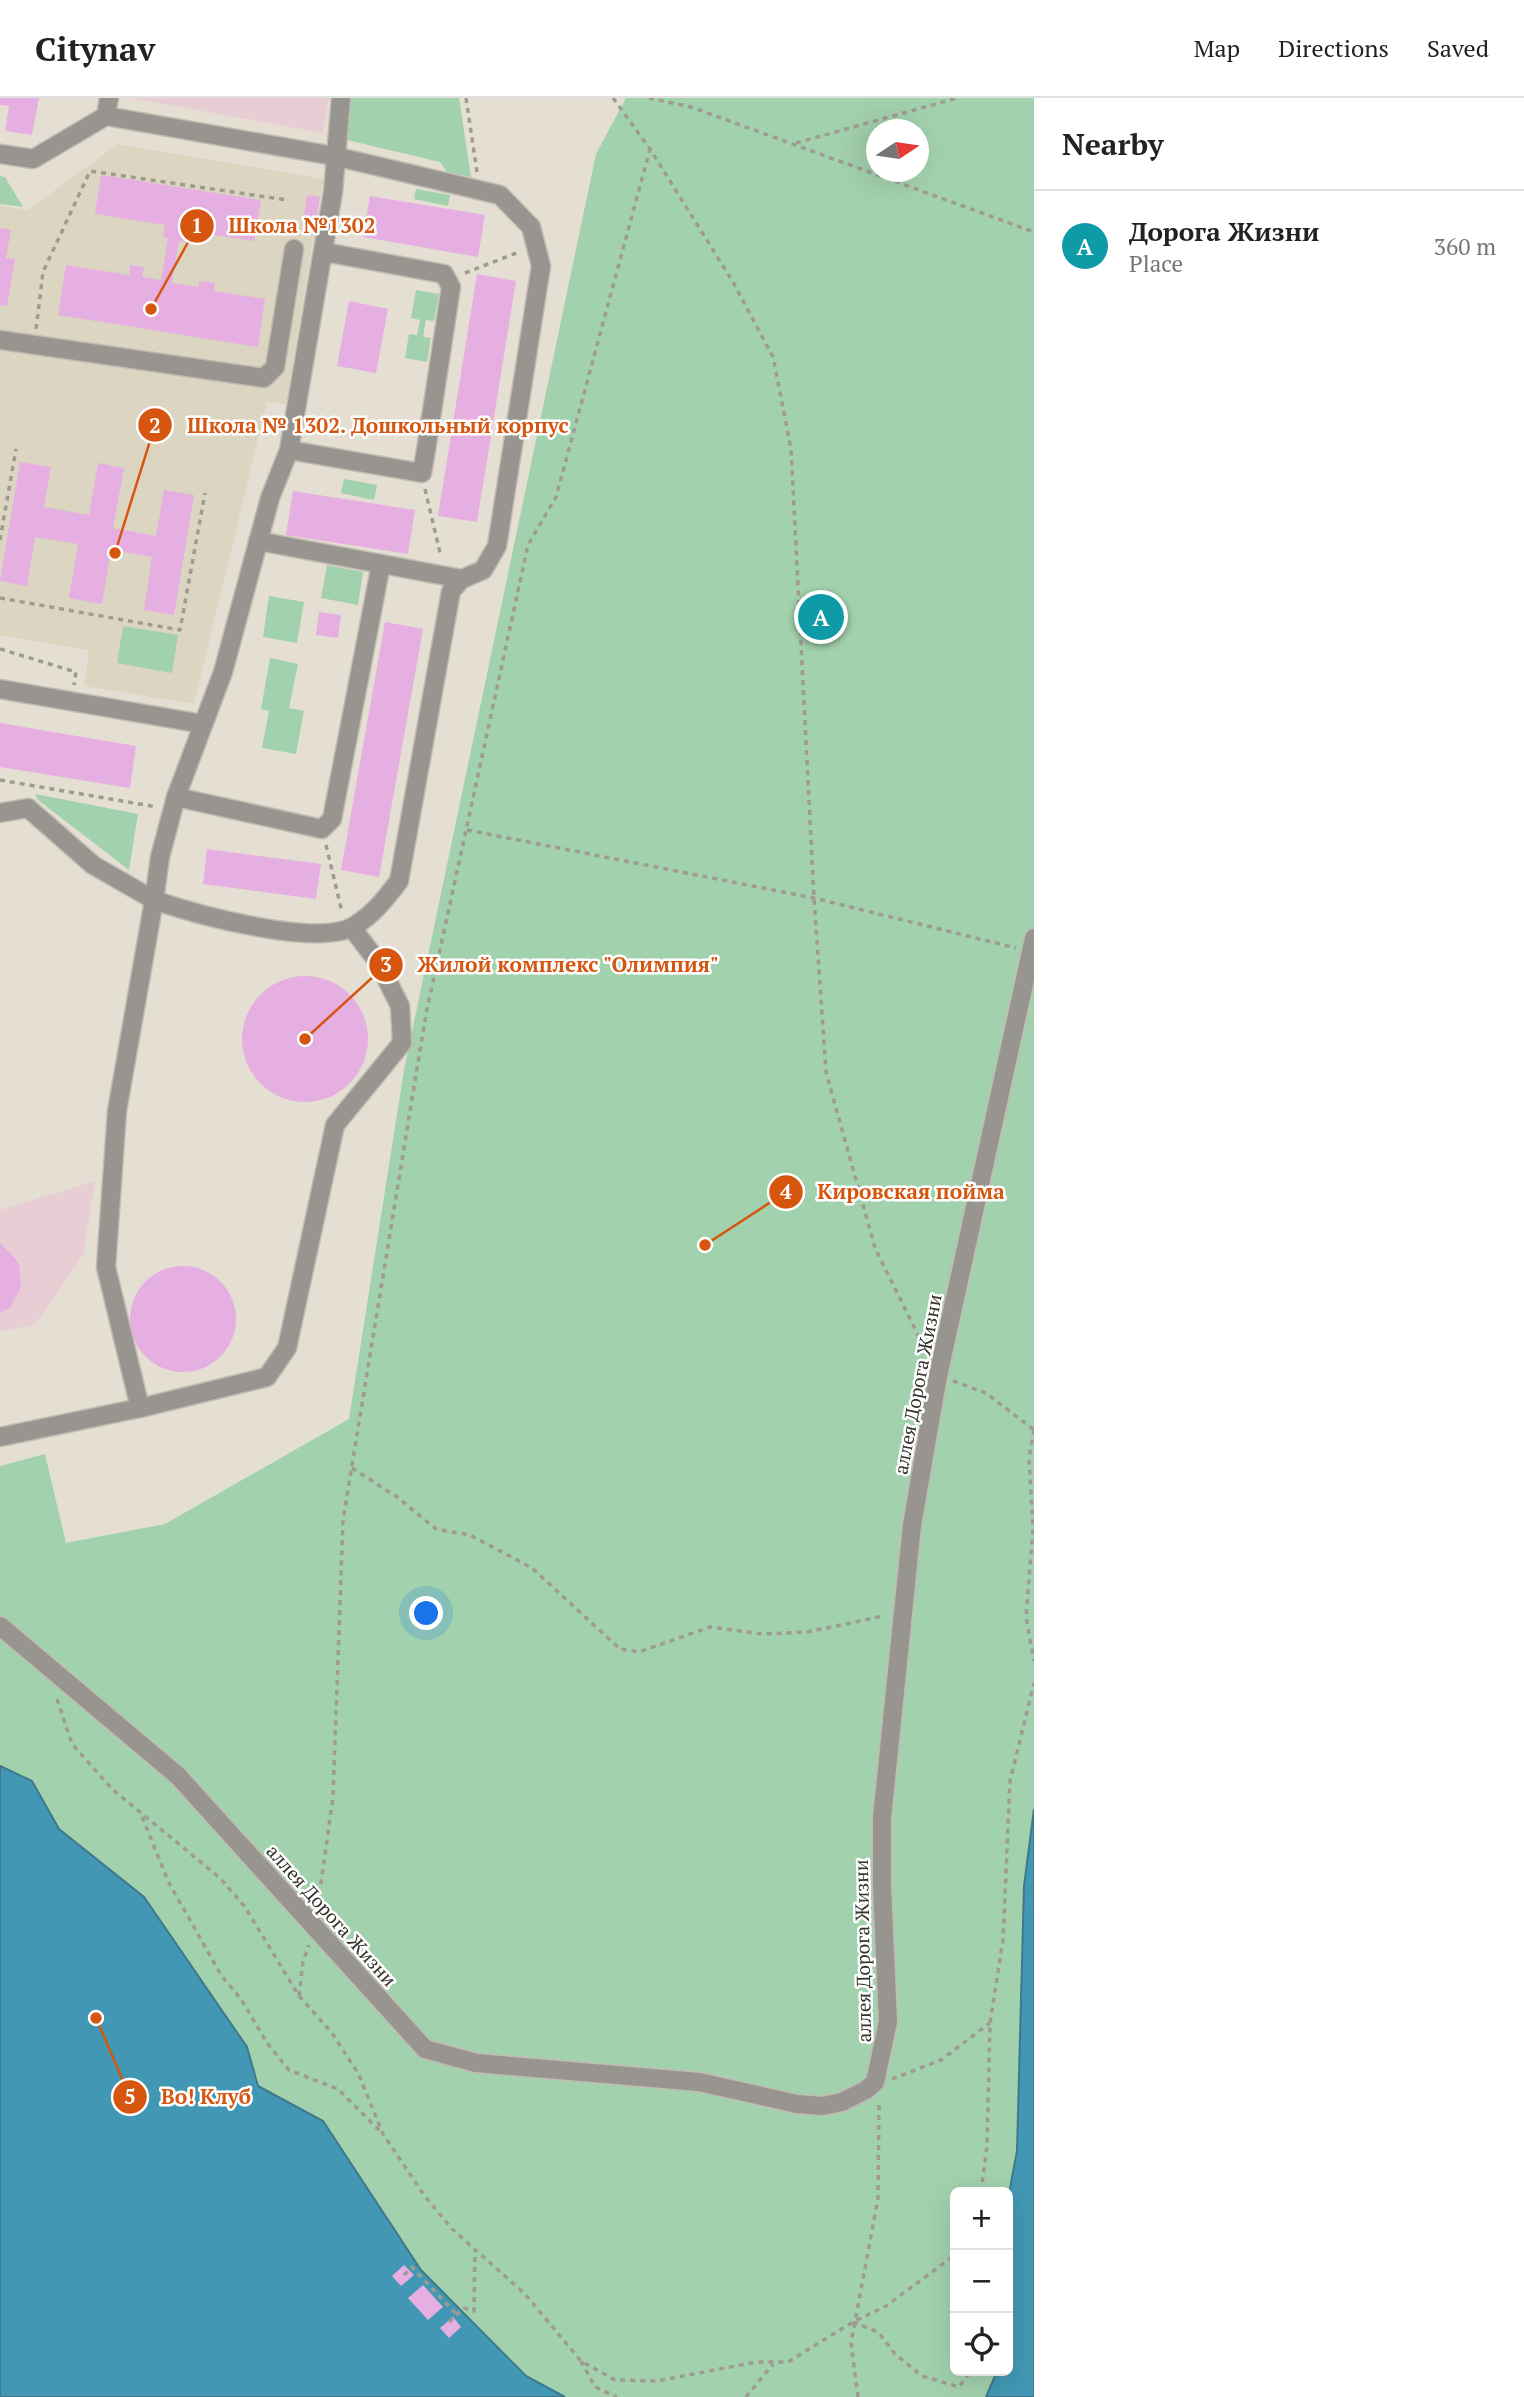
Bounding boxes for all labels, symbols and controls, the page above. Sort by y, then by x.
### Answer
text: Citynav [35,27,155,70]
text: Map [1194,32,1240,64]
text: Directions [1278,32,1389,64]
text: Saved [1427,32,1489,64]
north arrow [866,119,929,182]
text: Nearby [1062,124,1164,164]
callout: Школа №1302 [179,205,389,247]
text: 1 [191,211,203,239]
text: Школа №1302 [228,211,376,239]
text: Дорога Жизни [1129,214,1319,248]
text: A [1077,231,1093,262]
text: 360 m [1434,231,1496,262]
text: Place [1129,248,1183,279]
callout: Школа № 1302. Дошкольный корпус [138,404,583,446]
text: 2 [149,411,161,439]
text: Школа № 1302. Дошкольный корпус [187,411,569,439]
pin: A [798,591,844,643]
callout: Жилой комплекс "Олимпия" [368,944,734,986]
text: 3 [380,950,392,978]
text: Жилой комплекс "Олимпия" [417,950,719,978]
callout: Кировская пойма [768,1171,1019,1213]
text: 4 [780,1177,792,1205]
text: Кировская пойма [817,1177,1005,1205]
street label: аллея Дорога Жизни [887,1292,947,1476]
your location [409,1596,443,1630]
street label: аллея Дорога Жизни [261,1839,403,1991]
street label: аллея Дорога Жизни [848,1859,876,2043]
callout: Во! Клуб [112,2076,265,2118]
text: 5 [124,2082,136,2110]
text: Во! Клуб [161,2082,251,2110]
map controls [950,2187,1013,2376]
button: + [950,2187,1013,2250]
button: − [950,2250,1013,2313]
button: locate [950,2313,1013,2376]

